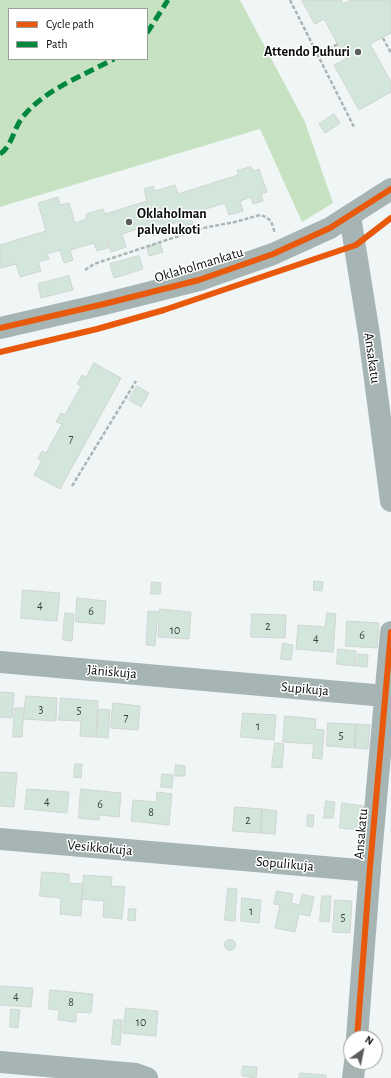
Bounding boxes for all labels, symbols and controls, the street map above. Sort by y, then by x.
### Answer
legend [8,8,148,60]
text: Cycle path [46,18,94,30]
text: Path [46,38,68,50]
place label: Attendo Puhuri [264,44,350,60]
marker: Attendo Puhuri [353,47,363,57]
place label: Oklaholman palvelukoti [137,206,207,238]
marker: Oklaholman palvelukoti [124,217,134,227]
street label: Oklaholmankatu [153,244,245,286]
street label: Ansakatu [360,332,384,384]
house number: 7 [68,431,74,445]
house number: 4 [37,598,43,612]
house number: 6 [88,604,94,618]
house number: 2 [265,619,271,633]
house number: 10 [170,623,180,637]
house number: 6 [359,628,365,642]
house number: 4 [313,631,319,645]
street label: Jäniskuja [86,661,138,683]
street label: Supikuja [280,679,330,699]
house number: 3 [39,702,43,716]
house number: 5 [76,703,82,717]
house number: 7 [123,710,129,724]
house number: 1 [256,719,260,733]
house number: 5 [338,728,344,742]
house number: 4 [44,794,50,808]
house number: 6 [97,797,103,811]
house number: 8 [148,805,154,819]
street label: Ansakatu [350,808,372,860]
house number: 2 [245,813,251,827]
street label: Vesikkokuja [67,837,133,859]
street label: Sopulikuja [255,853,315,875]
house number: 1 [249,904,253,918]
house number: 5 [340,910,346,924]
house number: 4 [13,989,19,1003]
house number: 8 [68,995,74,1009]
house number: 10 [136,1015,146,1029]
north arrow [343,1030,383,1070]
text: N [363,1034,375,1047]

